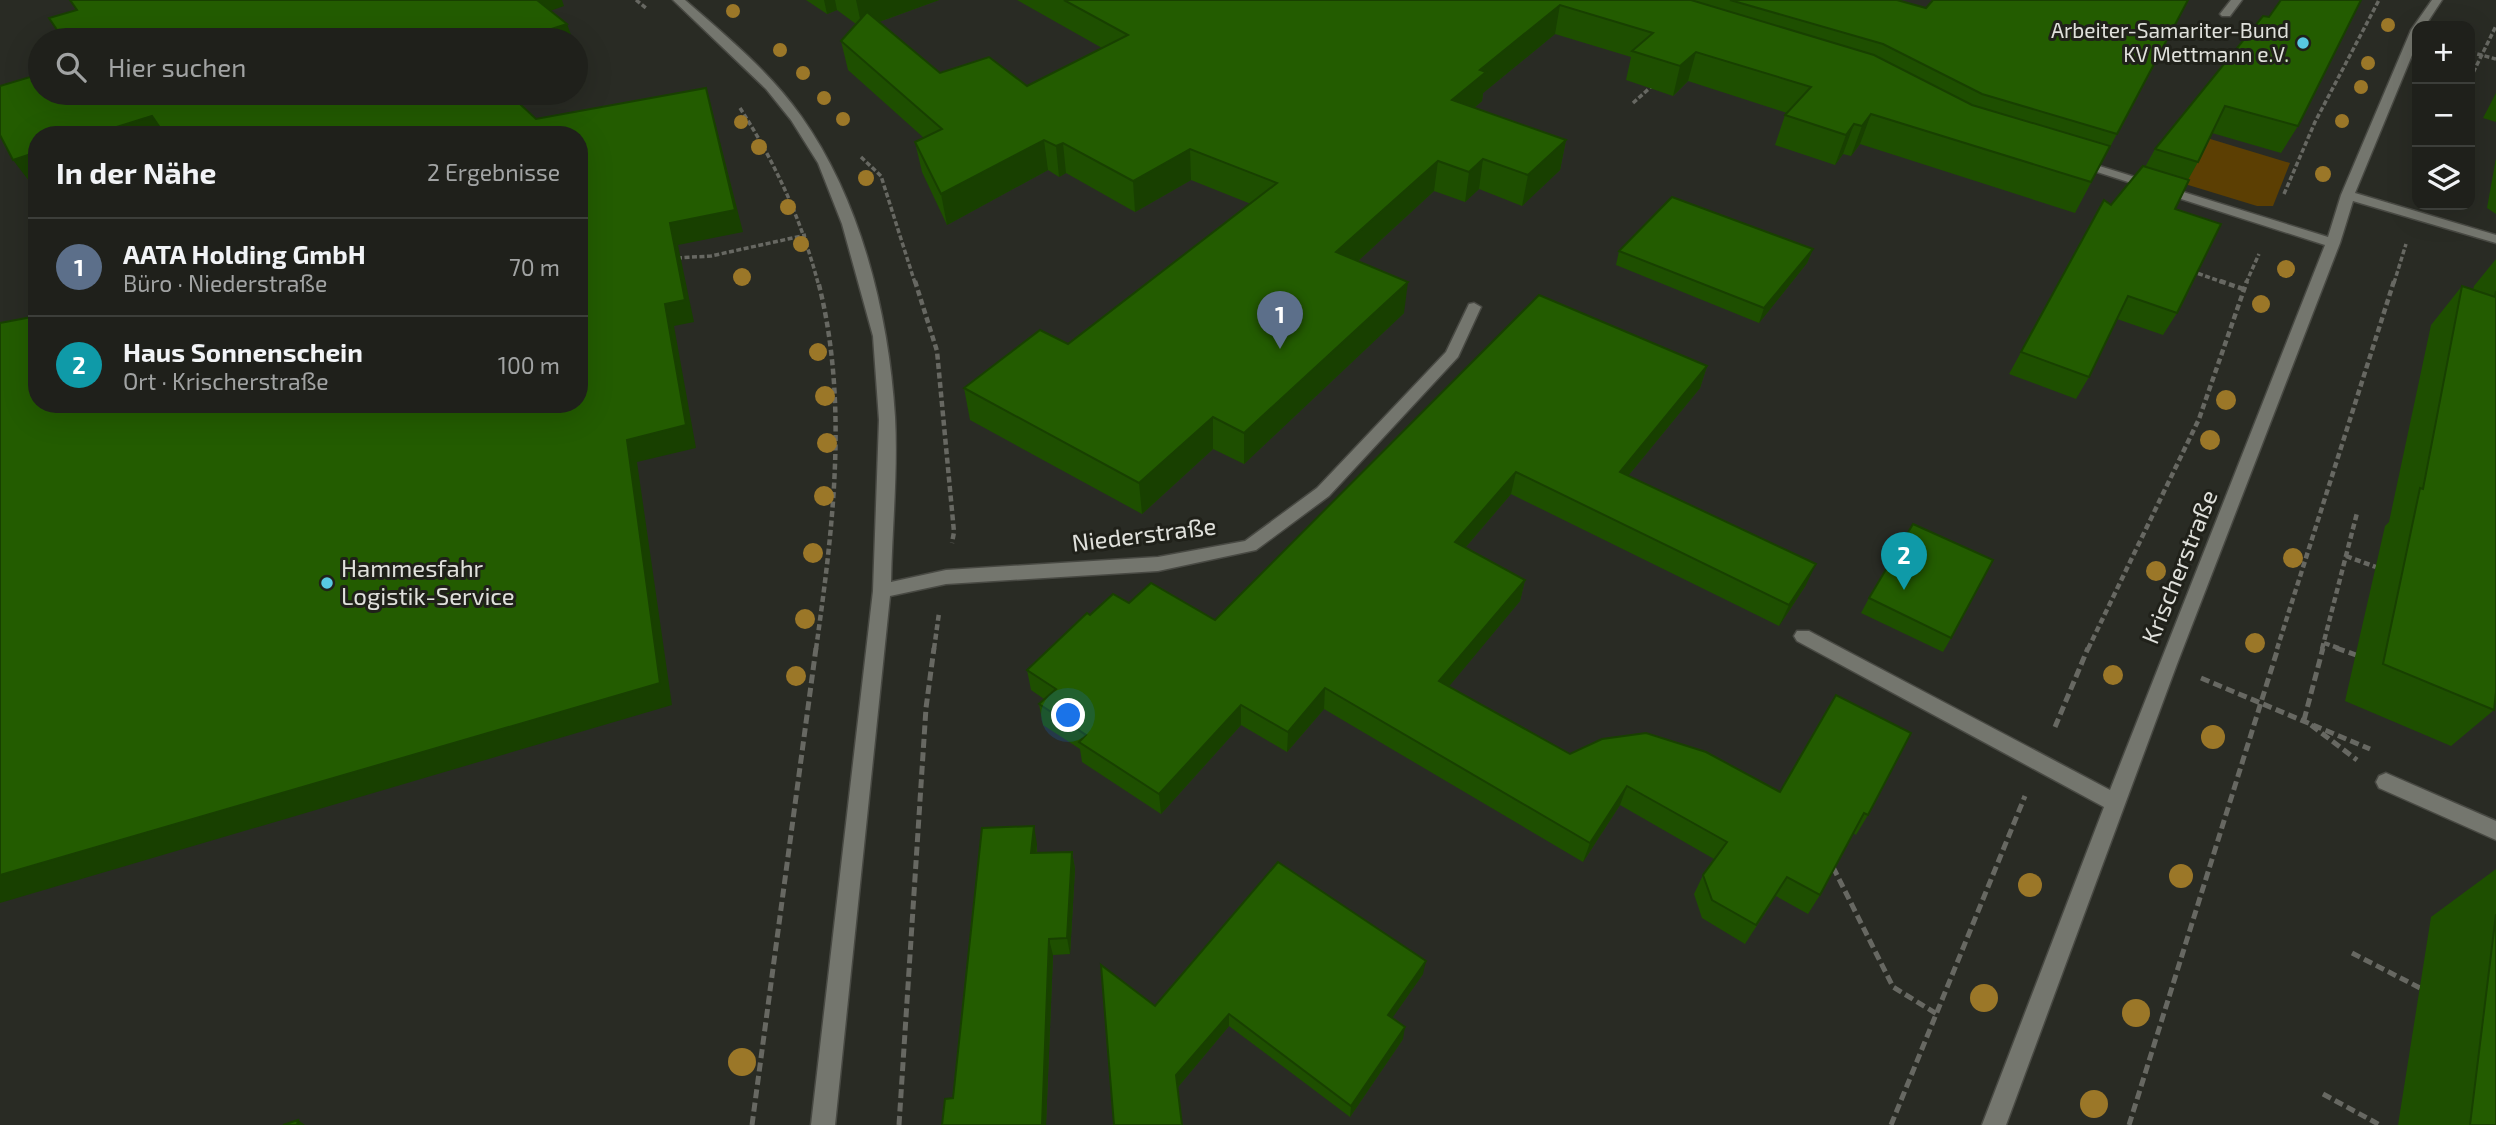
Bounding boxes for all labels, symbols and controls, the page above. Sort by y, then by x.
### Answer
place label: Arbeiter-Samariter-Bund KV Mettmann e.V. [2051,17,2289,66]
map controls [2412,21,2475,210]
button: + [2412,21,2475,84]
search box [28,28,588,105]
marker: Arbeiter-Samariter-Bund KV Mettmann e.V. [2295,35,2311,51]
icon: search [52,48,90,86]
text: Hier suchen [108,51,246,82]
button: − [2412,84,2475,147]
button: layers [2412,147,2475,210]
text: In der Nähe [56,154,217,190]
text: 2 Ergebnisse [427,158,560,186]
text: AATA Holding GmbH [123,238,366,269]
text: 1 [74,253,84,281]
text: 70 m [509,253,560,281]
text: Büro · Niederstraße [123,269,327,297]
pin: 1 [1257,291,1303,349]
text: Haus Sonnenschein [123,336,363,367]
text: 2 [72,351,86,379]
text: 100 m [498,351,560,379]
text: Ort · Krischerstraße [123,367,329,395]
street label: Krischerstraße [2135,485,2223,648]
street label: Niederstraße [1070,510,1218,557]
pin: 2 [1881,532,1927,590]
place label: Hammesfahr Logistik-Service [341,553,515,610]
marker: Hammesfahr Logistik-Service [319,575,335,591]
your location [1051,698,1085,732]

